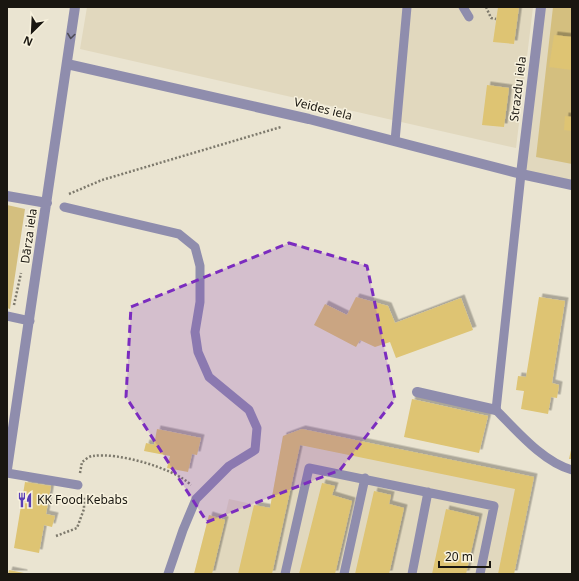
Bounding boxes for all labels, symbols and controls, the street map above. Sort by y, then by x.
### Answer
north arrow [12,12,52,52]
one-way arrow [67,32,76,39]
text: N [21,33,35,50]
street label: Strazdu iela [505,55,530,123]
street label: Veides iela [292,93,354,124]
street label: Dārza iela [16,207,41,265]
restaurant icon: KK Food Kebabs [16,491,34,509]
place label: KK Food Kebabs [37,491,128,508]
scale bar [439,543,490,569]
text: 20 m [445,548,473,565]

